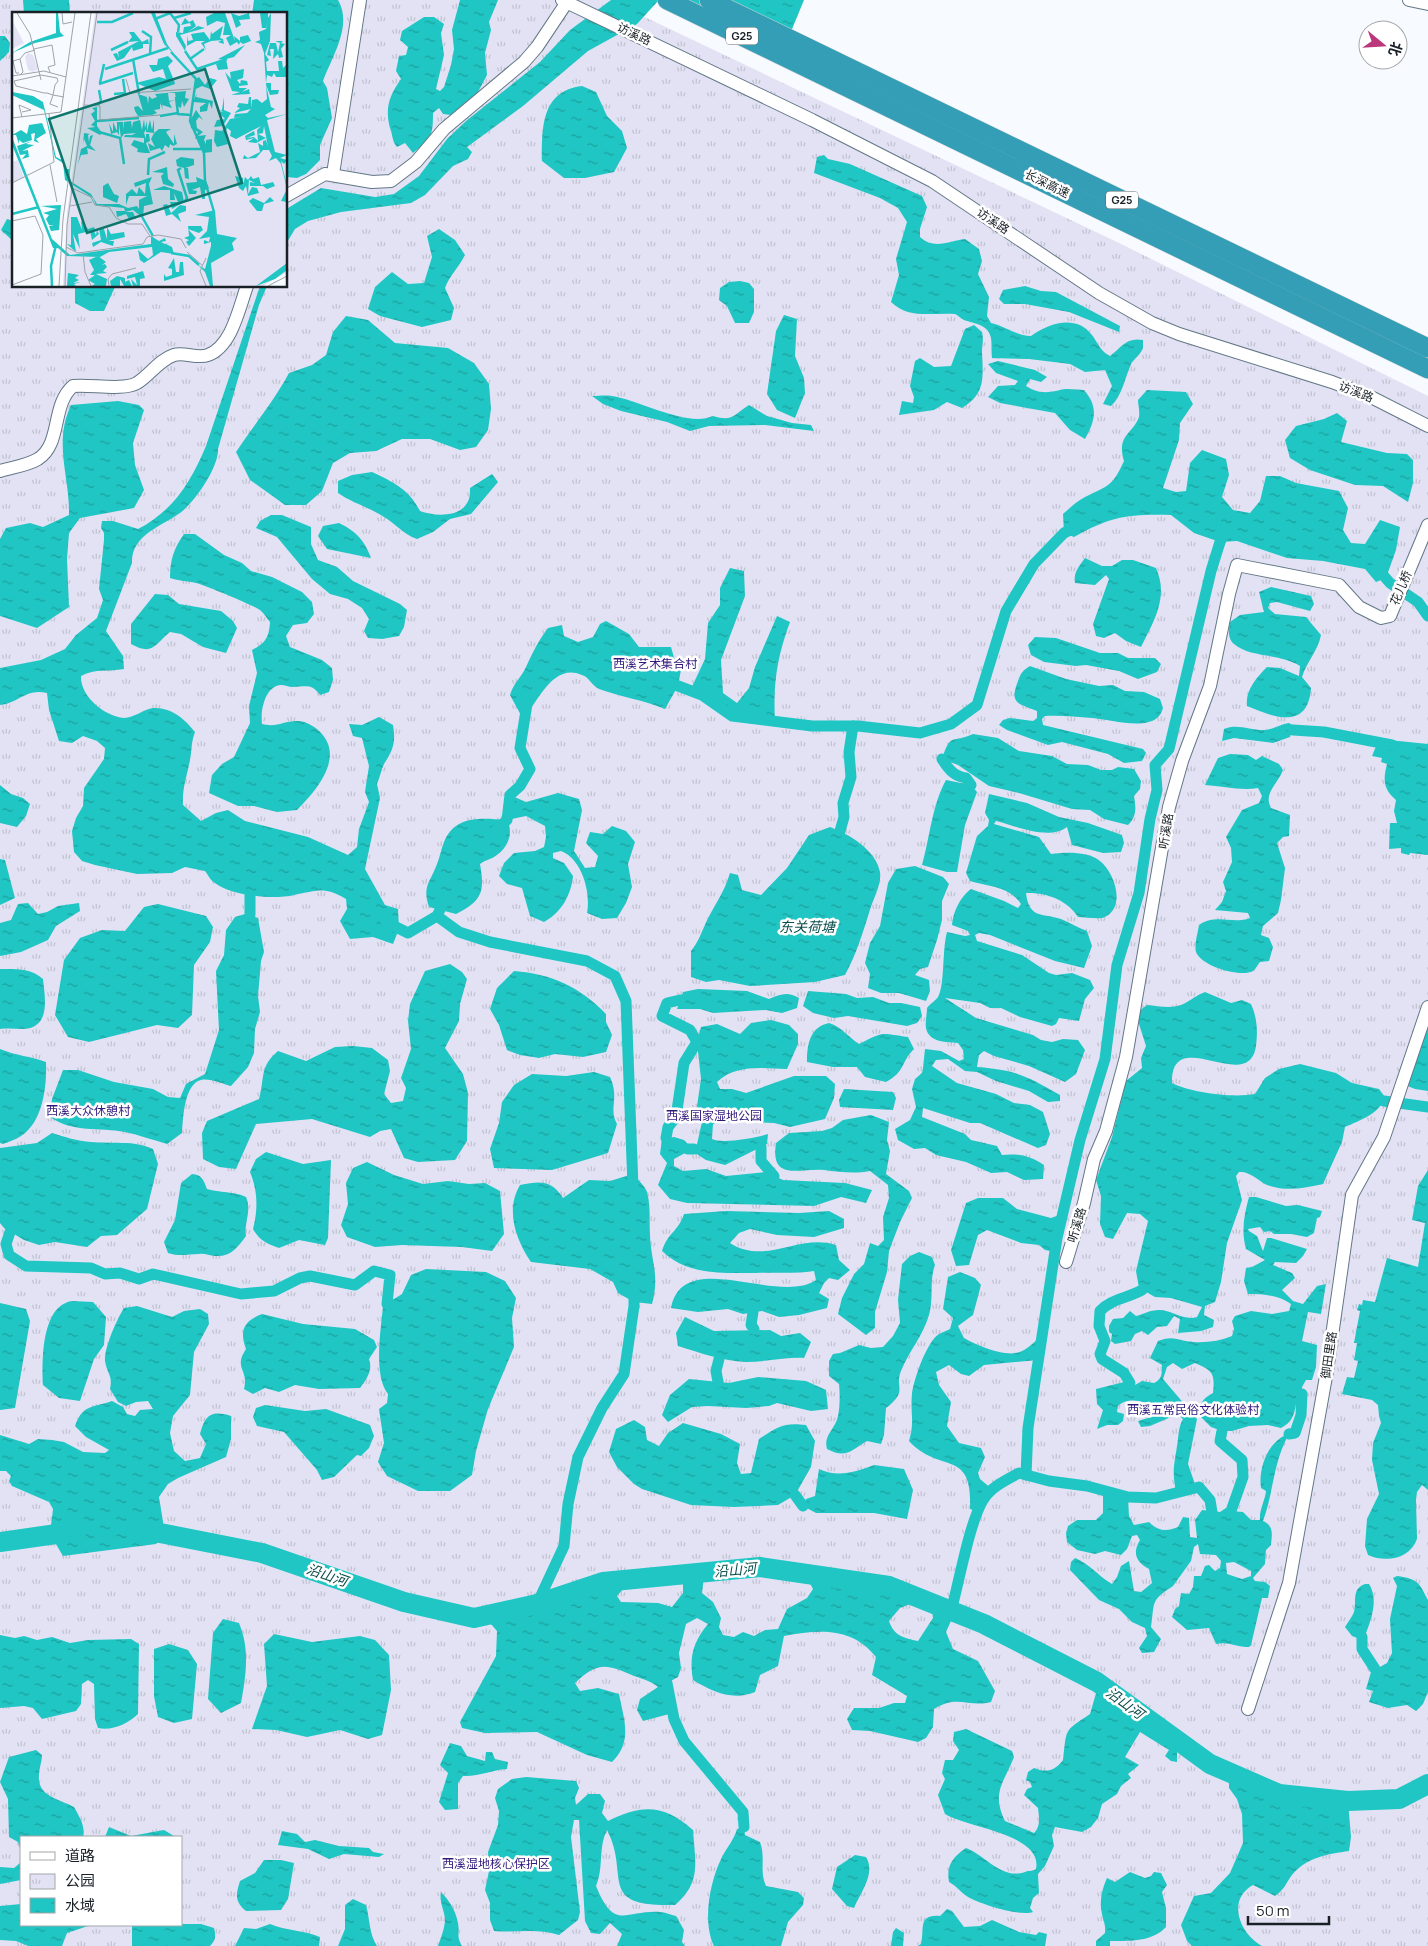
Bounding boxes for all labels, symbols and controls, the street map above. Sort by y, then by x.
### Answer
inset map [12,12,288,288]
street label: 访溪路 [614,18,654,49]
north arrow [1358,20,1408,70]
road number: G25 [726,28,758,44]
text: 北 [1385,40,1407,59]
street label: 长深高速 [1022,165,1073,202]
road number: G25 [1106,192,1138,208]
street label: 访溪路 [974,203,1013,238]
street label: 访溪路 [1336,377,1376,406]
street label: 花儿桥 [1386,568,1415,608]
park label: 西溪艺术集合村 [613,655,698,672]
street label: 听溪路 [1154,812,1177,850]
water label: 东关荷塘 [779,917,837,936]
park label: 西溪大众休憩村 [46,1102,131,1119]
park label: 西溪国家湿地公园 [666,1107,762,1124]
street label: 听溪路 [1063,1205,1090,1245]
street label: 御田里路 [1317,1330,1340,1380]
park label: 西溪五常民俗文化体验村 [1127,1401,1260,1418]
water label: 沿山河 [713,1558,760,1581]
water label: 沿山河 [304,1559,353,1591]
water label: 沿山河 [1103,1683,1150,1724]
legend [20,1836,182,1926]
text: 道路 [65,1845,95,1866]
park label: 西溪湿地核心保护区 [442,1855,550,1872]
text: 公园 [65,1870,95,1891]
scale bar [1248,1894,1329,1926]
text: 水域 [65,1895,95,1916]
text: 50 m [1256,1900,1290,1921]

